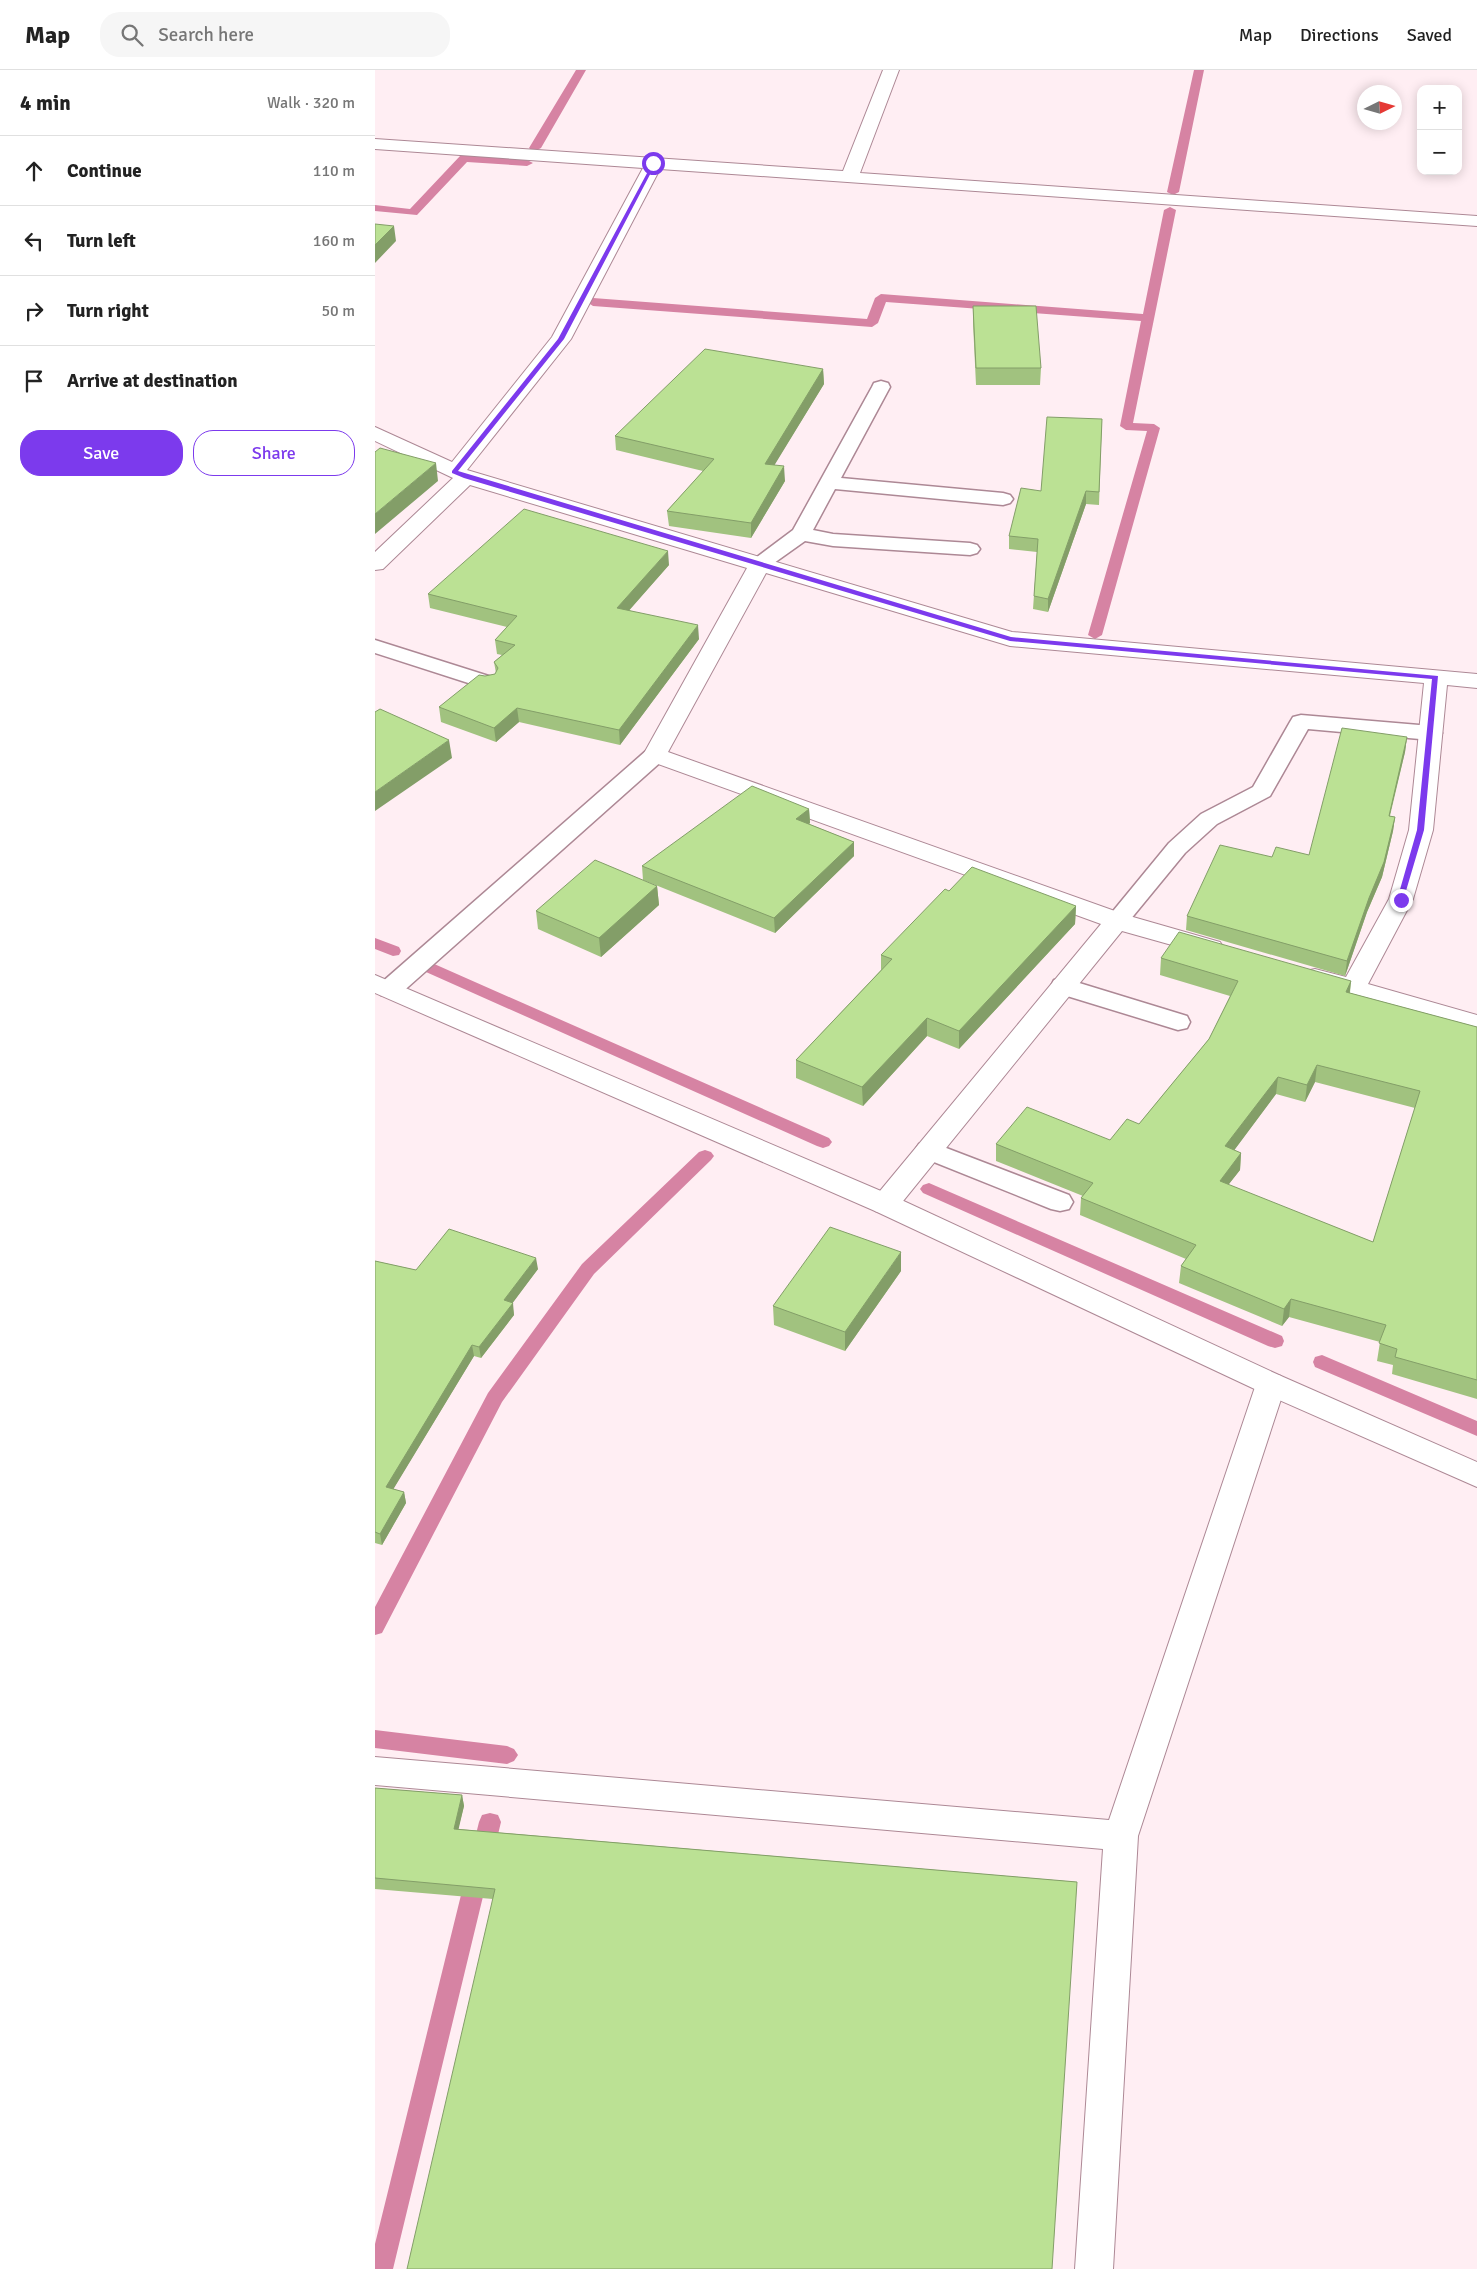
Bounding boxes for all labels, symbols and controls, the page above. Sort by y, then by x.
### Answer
search box [100,12,450,57]
text: Map [25,20,70,50]
icon: search [118,21,146,49]
text: Search here [158,23,254,47]
text: Map [1239,24,1272,46]
text: Directions [1300,24,1379,46]
text: Saved [1407,24,1452,46]
north arrow [1357,85,1402,130]
map controls [1417,85,1462,175]
button: + [1417,85,1462,130]
text: 4 min [20,90,71,116]
text: Walk · 320 m [267,93,355,113]
button: − [1417,130,1462,175]
route start [642,152,665,175]
icon: ahead [20,157,48,185]
text: Continue [67,159,142,183]
text: 110 m [313,161,355,181]
icon: left [20,227,48,255]
text: Turn left [67,229,136,253]
text: 160 m [313,231,355,251]
icon: right [20,297,48,325]
text: Turn right [67,299,149,323]
text: 50 m [321,301,355,321]
icon: arrive [20,367,48,395]
text: Arrive at destination [67,369,238,393]
button: Save [20,430,183,476]
button: Share [193,430,355,476]
route end [1390,889,1413,912]

